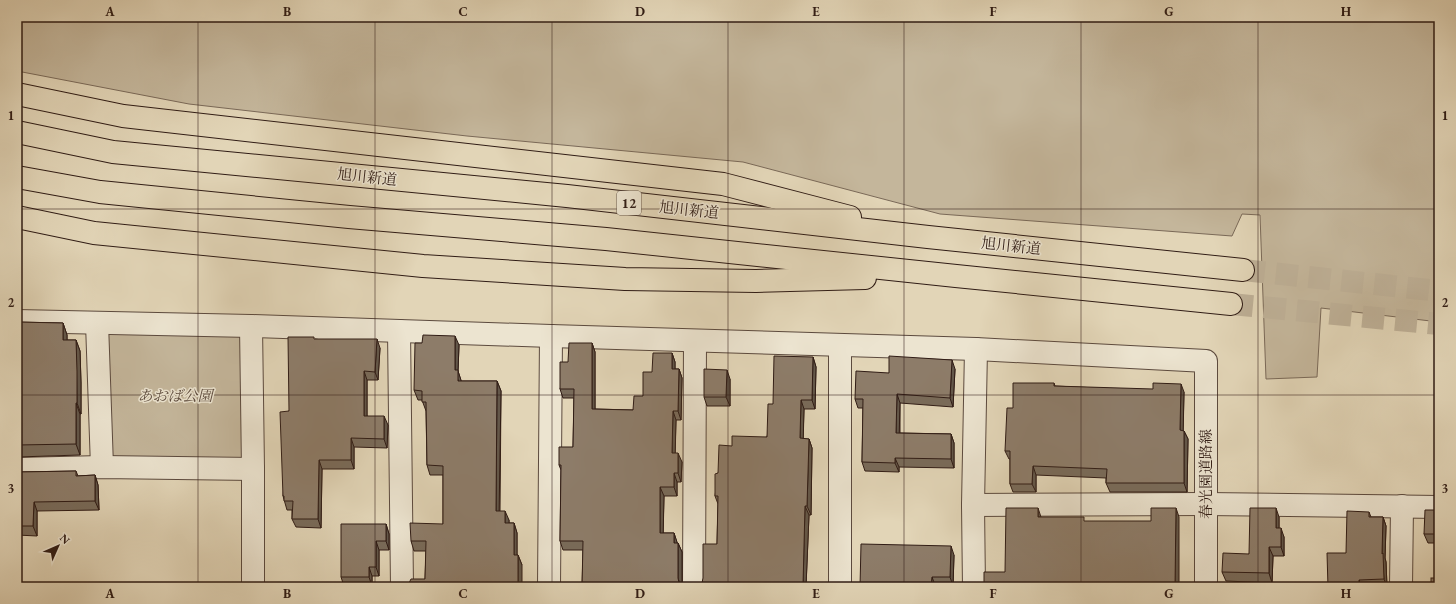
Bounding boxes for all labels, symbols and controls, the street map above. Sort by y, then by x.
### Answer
text: A [104,3,115,20]
text: B [283,3,291,20]
text: C [458,3,468,20]
text: D [635,3,645,20]
text: E [812,3,820,20]
text: F [989,3,997,20]
text: G [1164,3,1174,20]
text: H [1341,3,1352,20]
text: 1 [8,107,15,124]
text: 1 [1442,107,1449,124]
street label: 旭川新道 [336,164,398,189]
road number: 12 [617,191,641,215]
street label: 旭川新道 [658,197,720,222]
street label: 旭川新道 [980,233,1042,258]
text: 2 [8,294,15,311]
text: 2 [1442,294,1449,311]
park label: あおば公園 [137,386,215,405]
street label: 春光園道路線 [1196,429,1215,519]
text: 3 [8,480,15,497]
text: 3 [1442,480,1449,497]
north arrow [38,526,78,566]
text: N [57,531,73,547]
text: A [104,585,115,602]
text: B [283,585,291,602]
text: C [458,585,468,602]
text: D [635,585,645,602]
text: E [812,585,820,602]
text: F [989,585,997,602]
text: G [1164,585,1174,602]
text: H [1341,585,1352,602]

